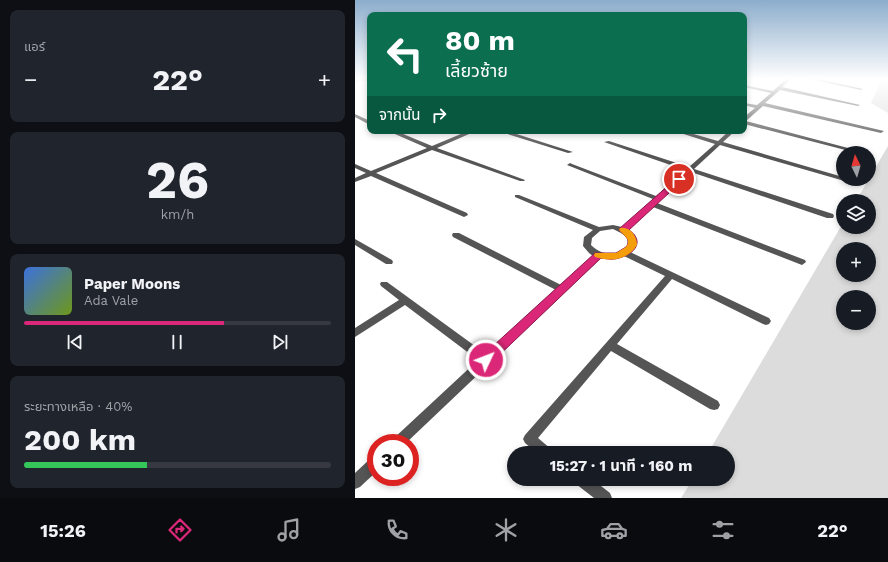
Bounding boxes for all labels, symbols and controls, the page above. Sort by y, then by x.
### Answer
text: 80 m [445,24,515,57]
icon: left [379,28,431,80]
text: แอร์ [24,39,45,54]
text: เลี้ยวซ้าย [445,60,508,81]
text: 22° [152,62,203,97]
text: − [24,67,37,92]
text: + [318,67,331,92]
icon: right [428,104,450,126]
text: จากนั้น [379,106,420,124]
north arrow [836,146,876,186]
map controls [836,146,876,330]
text: 26 [146,150,209,211]
pin [662,162,696,196]
icon: arrive [668,168,690,190]
button: layers [836,194,876,234]
text: km/h [161,207,194,222]
button: + [836,242,876,282]
text: Paper Moons [84,275,180,293]
button: − [836,290,876,330]
text: Ada Vale [84,293,138,308]
icon: previous [64,331,86,353]
icon: pause [166,331,188,353]
icon: next [269,331,291,353]
position arrow [465,339,507,381]
text: ระยะทางเหลือ · 40% [24,399,132,414]
text: 200 km [24,422,136,457]
speed limit sign: 30 [367,434,419,486]
text: 15:27 · 1 นาที · 160 m [550,457,692,475]
icon: directions [166,516,194,544]
icon: music [275,516,303,544]
icon: phone [383,516,411,544]
icon: climate [492,516,520,544]
icon: car [600,516,628,544]
icon: filters [709,516,737,544]
text: 15:26 [40,520,86,541]
text: 22° [817,520,848,541]

